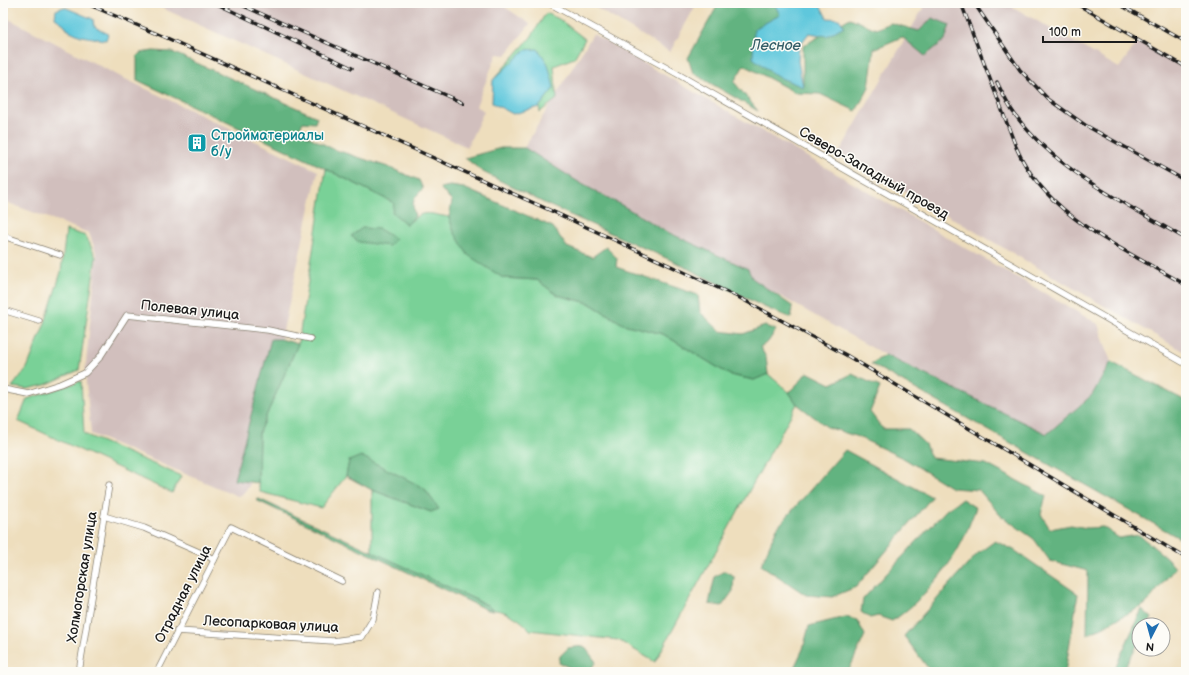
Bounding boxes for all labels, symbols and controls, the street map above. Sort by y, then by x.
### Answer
scale bar [1043,18,1136,44]
text: 100 m [1049,25,1081,40]
water label: Лесное [750,36,802,55]
street label: Северо-Западный проезд [796,123,952,223]
place label: Стройматериалы б/у [211,127,324,160]
building icon: Стройматериалы б/у [186,132,208,154]
street label: Полевая улица [140,296,241,324]
street label: Холмогорская улица [63,509,101,644]
street label: Отрадная улица [151,541,215,646]
street label: Лесопарковая улица [202,612,340,636]
north arrow [1131,617,1171,657]
text: N [1145,640,1155,653]

